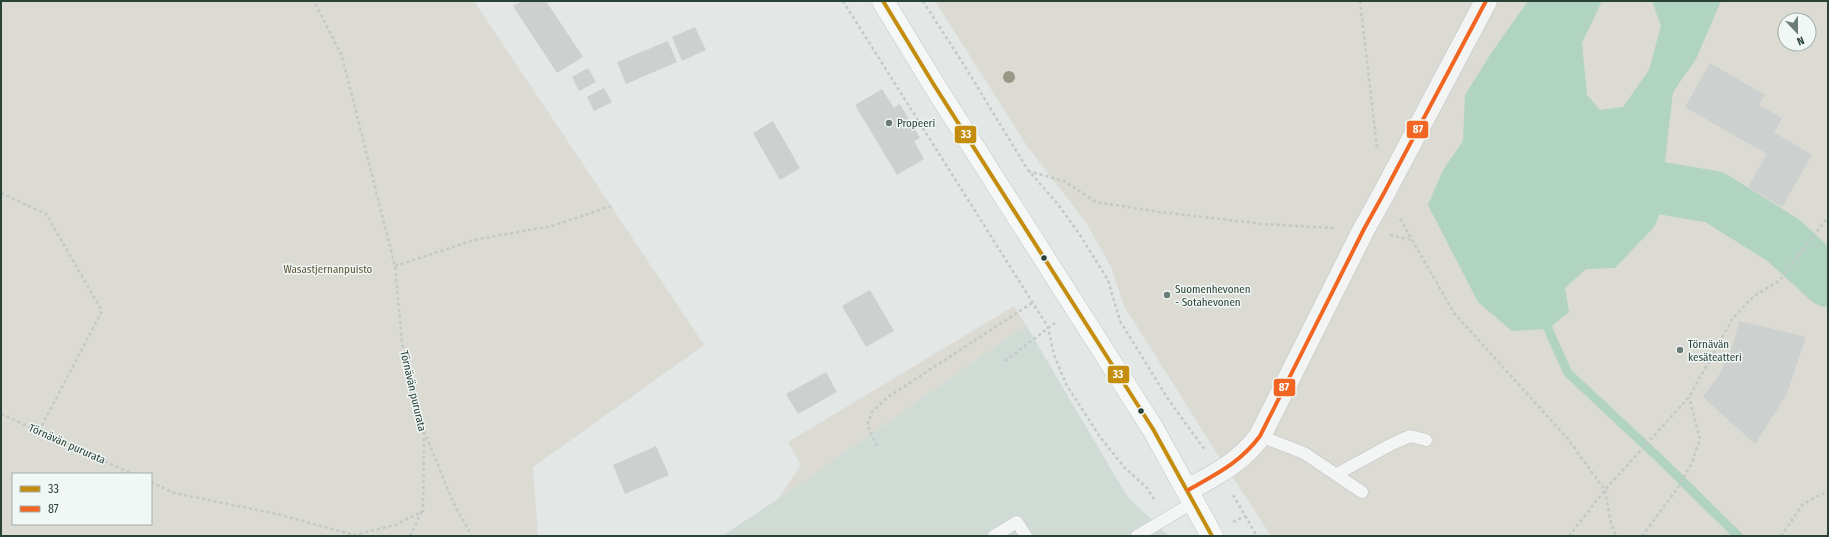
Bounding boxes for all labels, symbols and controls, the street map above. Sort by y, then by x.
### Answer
north arrow [1777,12,1817,52]
text: N [1795,34,1806,48]
place label: Propeeri [897,117,935,130]
marker: Propeeri [884,118,894,128]
line badge: 87 [1406,120,1429,139]
text: 87 [1413,123,1423,136]
line badge: 33 [954,125,977,144]
text: 33 [960,128,971,141]
unlabelled marker [1039,253,1049,263]
park label: Wasastjernanpuisto [284,263,373,276]
place label: Suomenhevonen - Sotahevonen [1175,283,1251,309]
marker: Suomenhevonen - Sotahevonen [1162,290,1172,300]
place label: Törnävän kesäteatteri [1688,338,1742,364]
marker: Törnävän kesäteatteri [1675,345,1685,355]
street label: Törnävän pururata [397,349,429,433]
line badge: 33 [1107,365,1130,384]
text: 33 [1112,368,1123,381]
line badge: 87 [1273,378,1296,397]
text: 87 [1279,381,1289,394]
unlabelled marker [1136,406,1146,416]
street label: Törnävän pururata [27,421,107,467]
legend [12,473,152,525]
text: 33 [48,482,59,496]
text: 87 [48,502,59,516]

